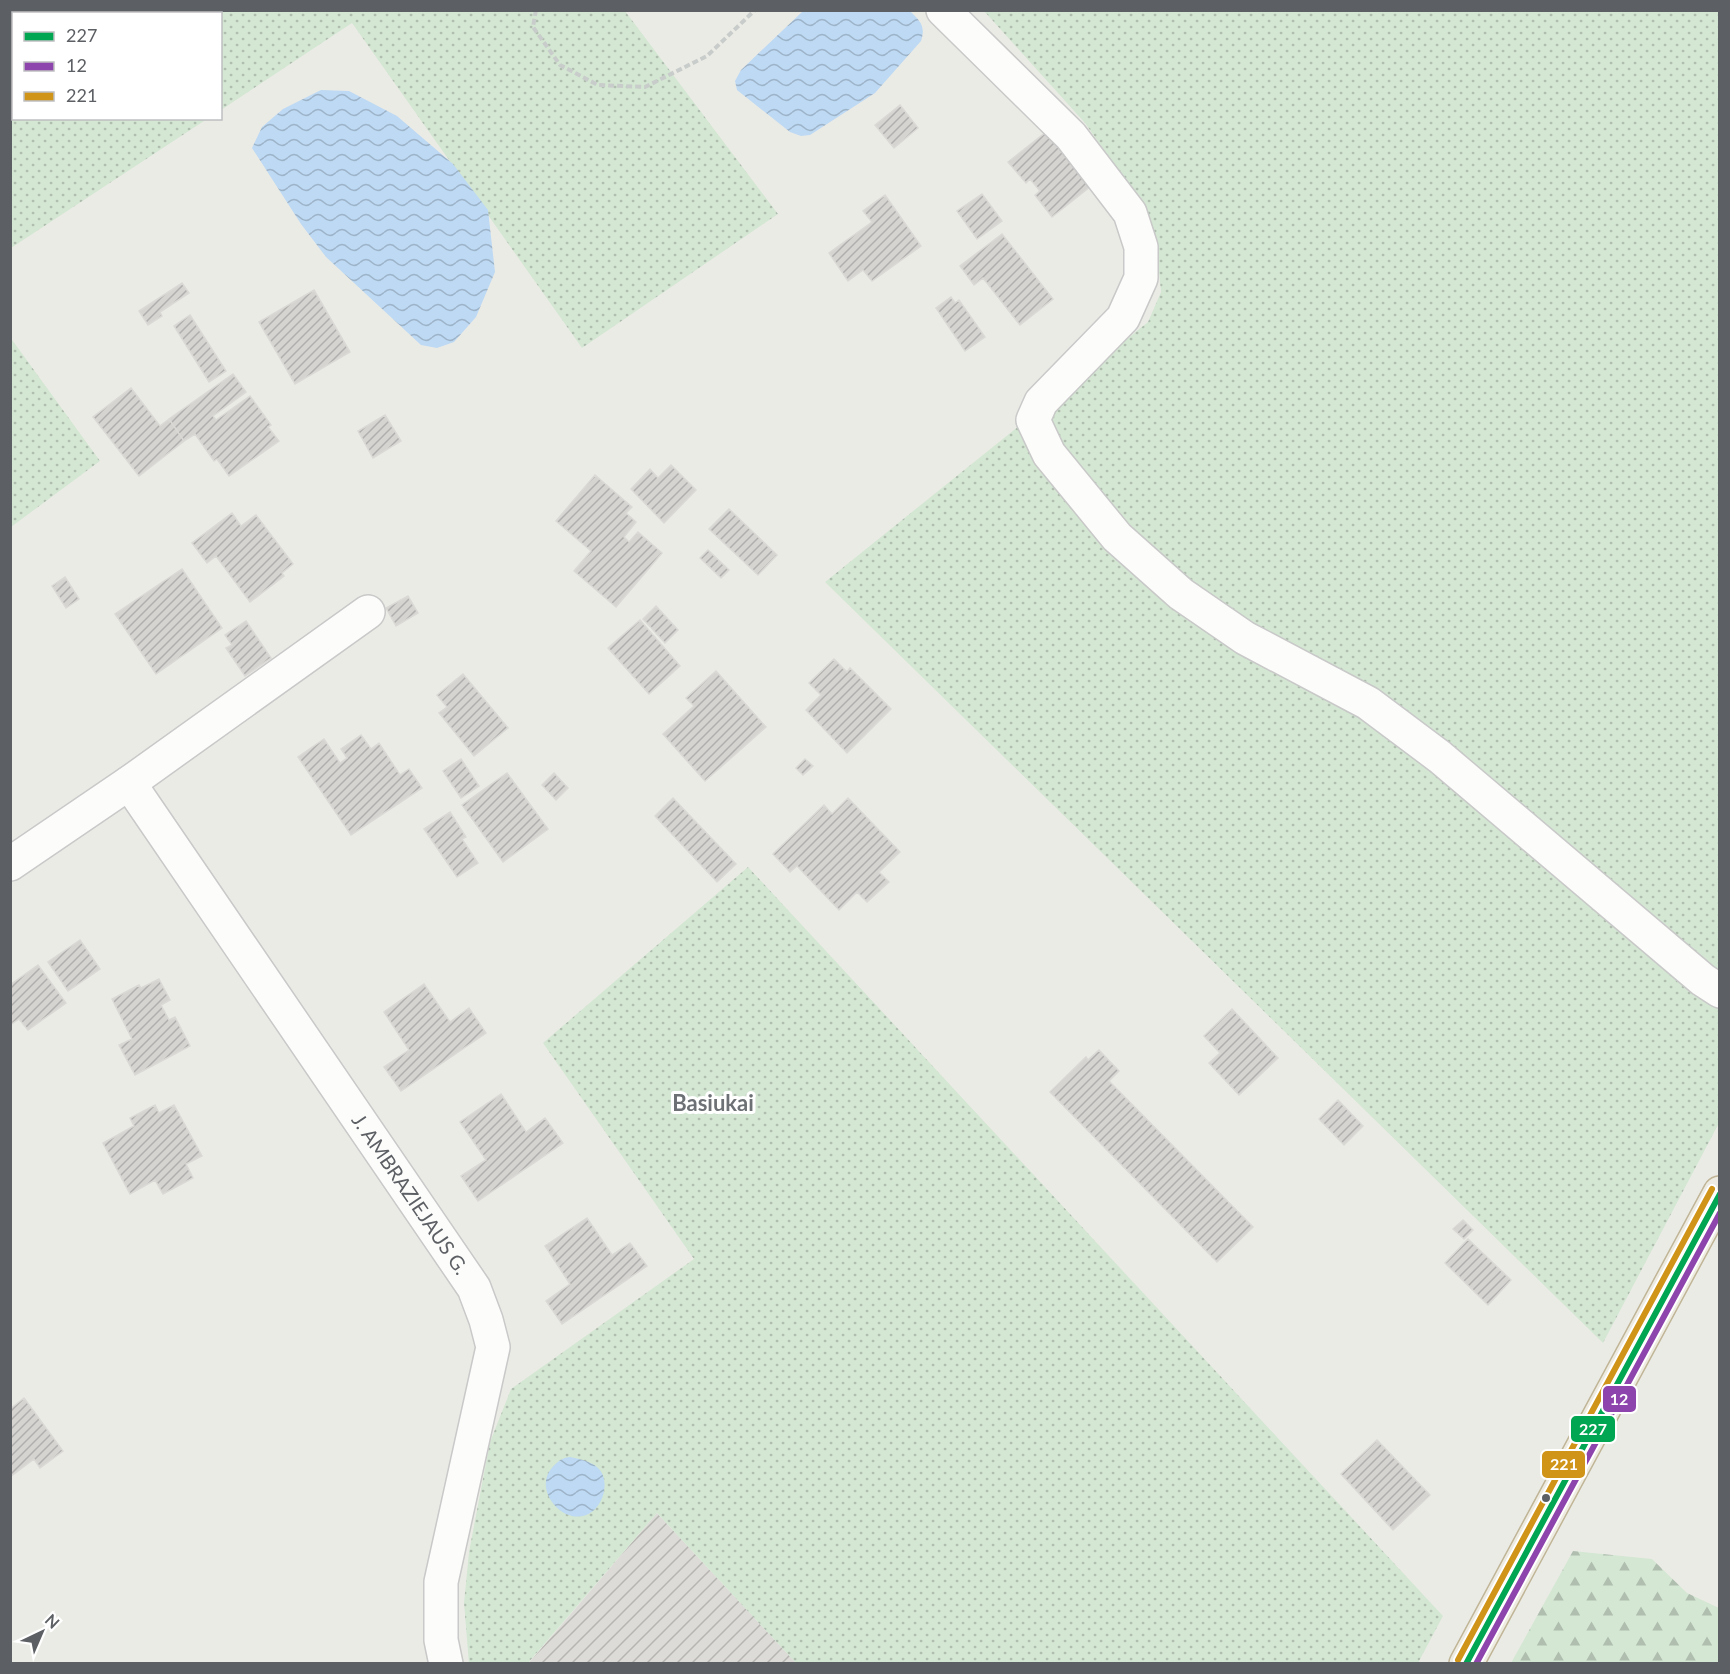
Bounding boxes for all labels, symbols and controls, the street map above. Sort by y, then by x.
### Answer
legend [12,12,222,120]
text: 227 [66,24,97,46]
text: 12 [66,54,87,76]
text: 221 [66,84,97,106]
district label: Basiukai [672,1089,754,1116]
street label: J. AMBRAZIEJAUS G. [347,1109,474,1279]
line badge: 12 [1602,1385,1637,1413]
text: 12 [1610,1389,1628,1408]
line badge: 227 [1570,1415,1616,1443]
text: 227 [1579,1419,1607,1438]
line badge: 221 [1541,1450,1586,1479]
text: 221 [1550,1454,1578,1473]
unlabelled marker [1540,1492,1552,1504]
north arrow [12,1602,72,1662]
text: N [42,1610,64,1632]

